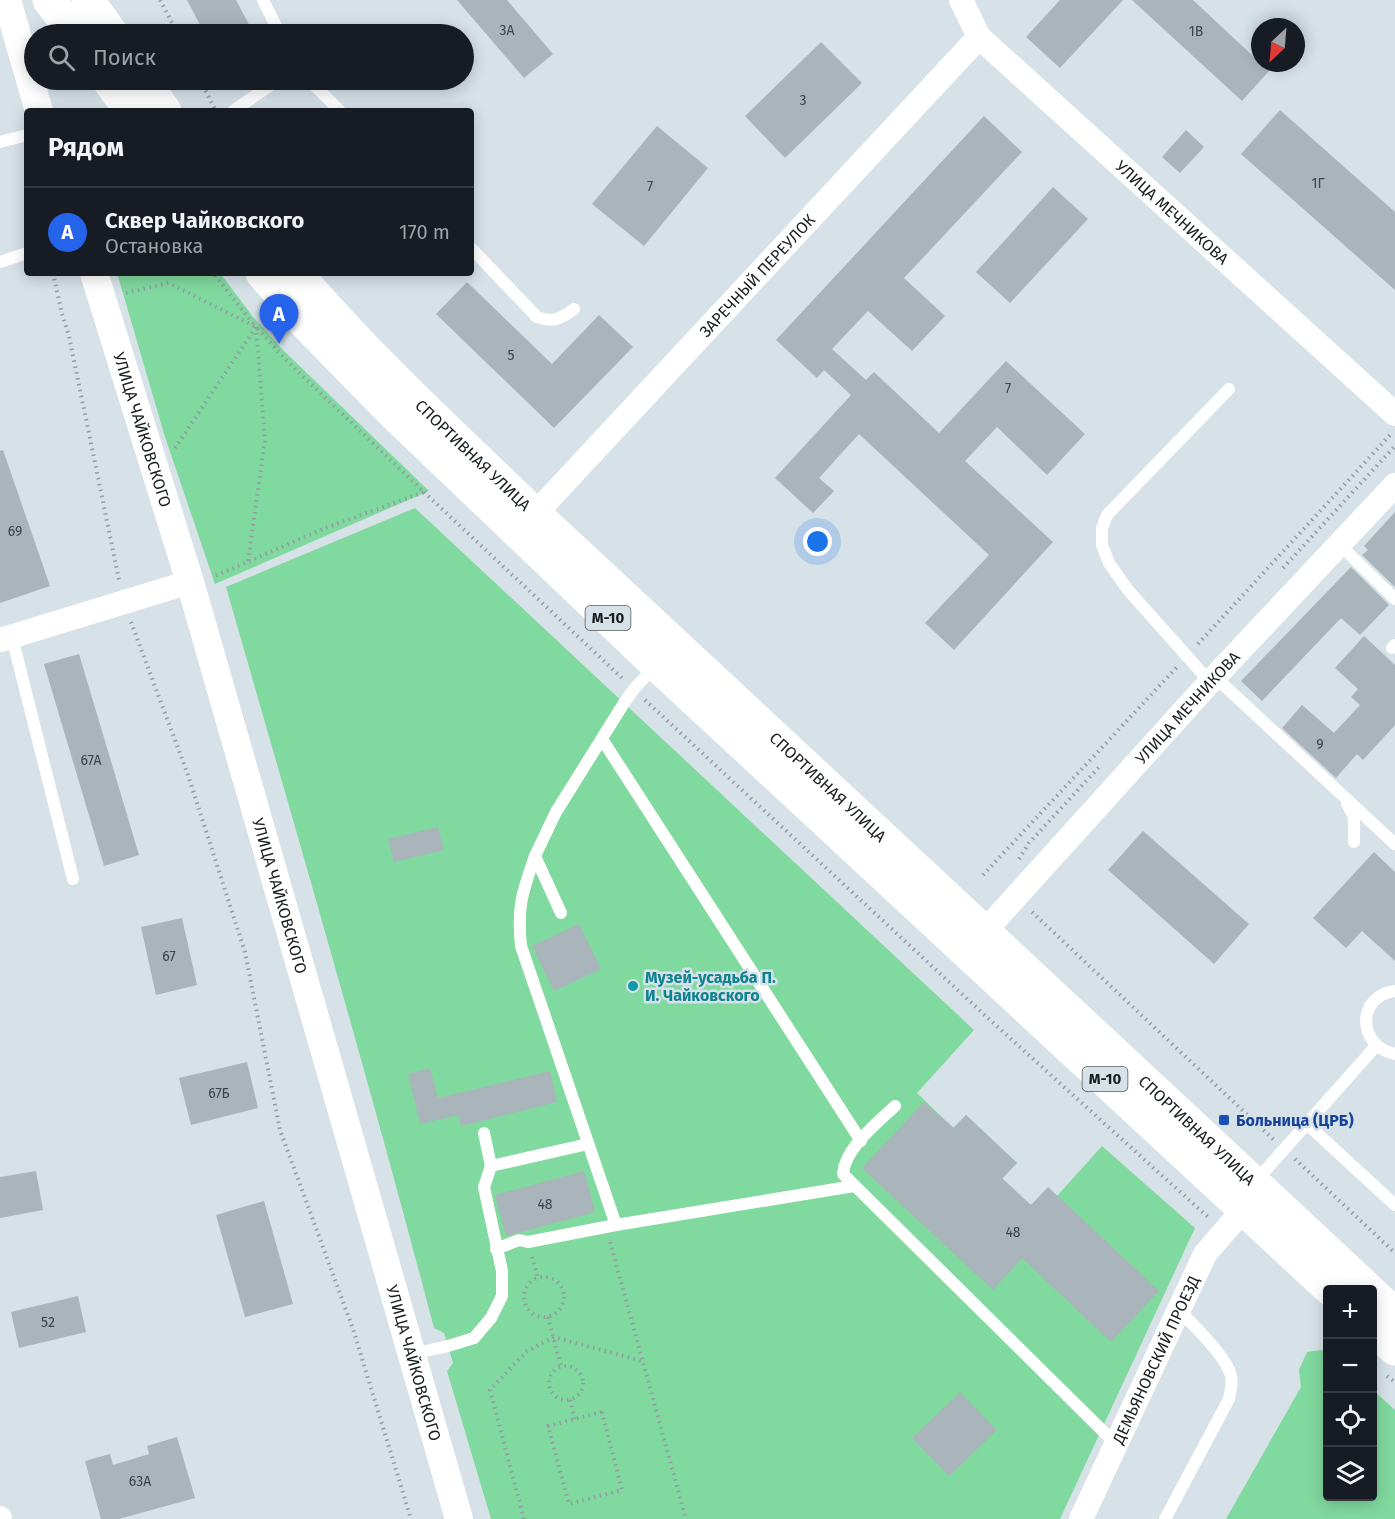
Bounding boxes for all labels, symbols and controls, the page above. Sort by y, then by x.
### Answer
north arrow [1251,18,1305,72]
house number: 3А [499,22,515,39]
house number: 1В [1189,23,1203,40]
search box [24,24,474,90]
icon: search [45,41,78,74]
text: Поиск [93,44,156,71]
house number: 3 [800,92,807,109]
text: Рядом [48,132,124,163]
street label: УЛИЦА МЕЧНИКОВА [1112,157,1233,269]
house number: 1Г [1311,175,1325,192]
house number: 7 [647,178,653,195]
text: Сквер Чайковского [105,207,304,234]
street label: ЗАРЕЧНЫЙ ПЕРЕУЛОК [696,210,820,341]
text: A [62,220,73,244]
text: 170 m [399,220,450,244]
text: Остановка [105,234,203,258]
pin: A [260,294,298,344]
house number: 5 [507,347,515,364]
street label: УЛИЦА ЧАЙКОВСКОГО [109,350,175,510]
house number: 7 [1005,380,1011,397]
street label: СПОРТИВНАЯ УЛИЦА [411,396,535,515]
house number: 69 [8,523,22,540]
your location [803,527,832,556]
road number: М-10 [586,606,630,630]
street label: УЛИЦА МЕЧНИКОВА [1132,647,1244,768]
street label: СПОРТИВНАЯ УЛИЦА [766,728,891,847]
house number: 9 [1316,736,1324,753]
house number: 67А [81,752,101,769]
street label: УЛИЦА ЧАЙКОВСКОГО [248,816,311,976]
house number: 67 [162,948,176,965]
place label: Музей-усадьба П. И. Чайковского [645,968,776,1005]
marker: Музей-усадьба П. И. Чайковского [626,979,640,993]
road number: М-10 [1082,1067,1128,1091]
street label: СПОРТИВНАЯ УЛИЦА [1135,1072,1260,1190]
house number: 67Б [208,1085,230,1102]
place label: Больница (ЦРБ) [1236,1111,1354,1130]
marker: Больница (ЦРБ) [1217,1113,1231,1127]
house number: 48 [537,1196,553,1213]
house number: 48 [1005,1224,1021,1241]
street label: ДЕМЬЯНОВСКИЙ ПРОЕЗД [1108,1272,1204,1448]
street label: УЛИЦА ЧАЙКОВСКОГО [382,1283,445,1443]
map controls [1323,1285,1377,1501]
button: + [1323,1285,1377,1339]
house number: 52 [41,1314,55,1331]
button: − [1323,1339,1377,1393]
button: locate [1323,1393,1377,1447]
button: layers [1323,1447,1377,1501]
house number: 63А [129,1473,151,1490]

